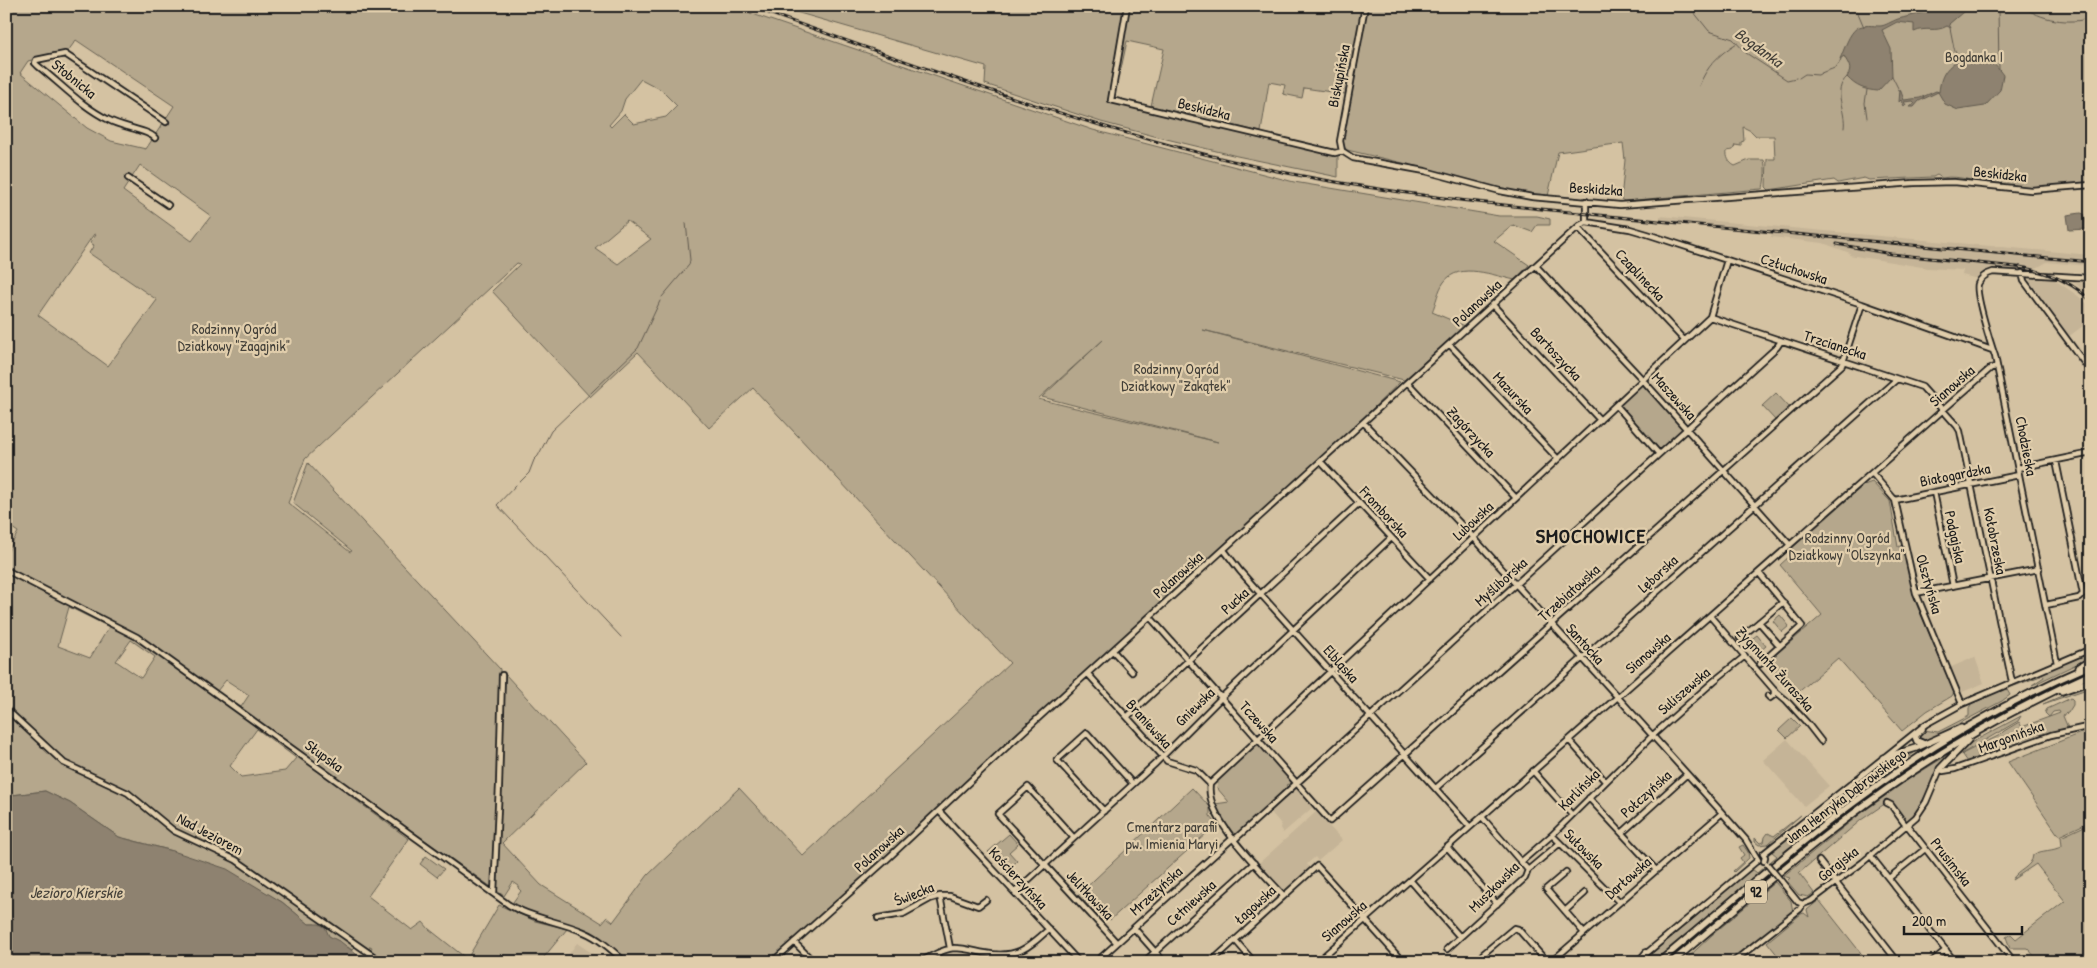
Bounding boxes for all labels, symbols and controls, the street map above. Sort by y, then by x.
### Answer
water label: Bogdanka [1731,22,1789,73]
street label: Biskupińska [1322,43,1355,109]
park label: Bogdanka I [1945,46,2003,67]
street label: Stobnicka [47,54,101,103]
street label: Beskidzka [1176,92,1233,125]
street label: Beskidzka [1972,160,2028,187]
street label: Beskidzka [1569,176,1623,201]
street label: Czaplinecka [1611,244,1670,306]
street label: Człuchowska [1758,248,1830,289]
street label: Polanowska [1447,274,1506,331]
park label: Rodzinny Ogród Działkowy "Zagajnik" [178,318,290,356]
street label: Bartoszycka [1526,322,1587,385]
street label: Trzcianecka [1801,325,1869,365]
park label: Rodzinny Ogród Działkowy "Zakątek" [1121,358,1231,396]
street label: Sianowska [1924,360,1979,411]
street label: Mazurska [1488,367,1538,419]
street label: Maszewska [1647,367,1702,424]
street label: Zagórzycka [1442,402,1500,462]
street label: Chodzieska [2010,414,2043,477]
street label: Białogardzka [1918,457,1992,492]
street label: Fromborska [1354,481,1414,542]
street label: Lubowska [1448,496,1498,545]
street label: Kołobrzeska [1979,506,2012,576]
street label: Podgajska [1940,509,1971,565]
district label: SMOCHOWICE [1536,522,1646,549]
park label: Rodzinny Ogród Działkowy "Olszynka" [1789,527,1905,565]
street label: Polanowska [1148,546,1207,603]
street label: Lęborska [1633,550,1682,597]
street label: Myśliborska [1470,552,1532,611]
street label: Olsztyńska [1911,552,1948,616]
street label: Trzebiatowska [1533,559,1604,626]
street label: Pucka [1216,582,1253,619]
street label: Santocka [1561,619,1610,669]
street label: Zygmunta Żuraszka [1732,622,1819,716]
street label: Sianowska [1620,627,1675,678]
street label: Elbląska [1319,640,1364,687]
street label: Suliszewska [1653,662,1715,719]
street label: Gniewska [1170,682,1219,731]
street label: Braniewska [1121,694,1177,753]
street label: Tczewska [1235,696,1284,747]
street label: Margonińska [1975,715,2047,758]
street label: Słupska [301,734,348,777]
street label: Jana Henryka Dąbrowskiego [1781,743,1911,848]
street label: Karlińska [1553,764,1604,815]
street label: Połczyńska [1616,765,1676,822]
street label: Nad Jeziorem [173,807,247,860]
park label: Cmentarz parafii pw. Imienia Maryi [1126,816,1218,854]
street label: Polanowska [849,820,908,877]
street label: Sułowska [1559,824,1609,874]
street label: Prusimska [1926,833,1977,890]
street label: Gorajska [1813,841,1862,886]
street label: Kościerzyńska [984,842,1053,913]
street label: Darłowska [1600,851,1656,904]
street label: Muszkowska [1464,856,1524,917]
street label: Mrzeżyńska [1125,861,1187,920]
street label: Jelitkowska [1062,865,1119,924]
street label: Cetniewska [1161,875,1220,931]
street label: Świecka [891,876,937,911]
street label: Łagowska [1229,880,1280,929]
road number: 92 [1745,880,1767,904]
water label: Jezioro Kierskie [30,881,123,903]
street label: Sianowska [1316,895,1371,946]
scale bar [1904,903,2022,935]
text: 200 m [1912,910,1946,931]

